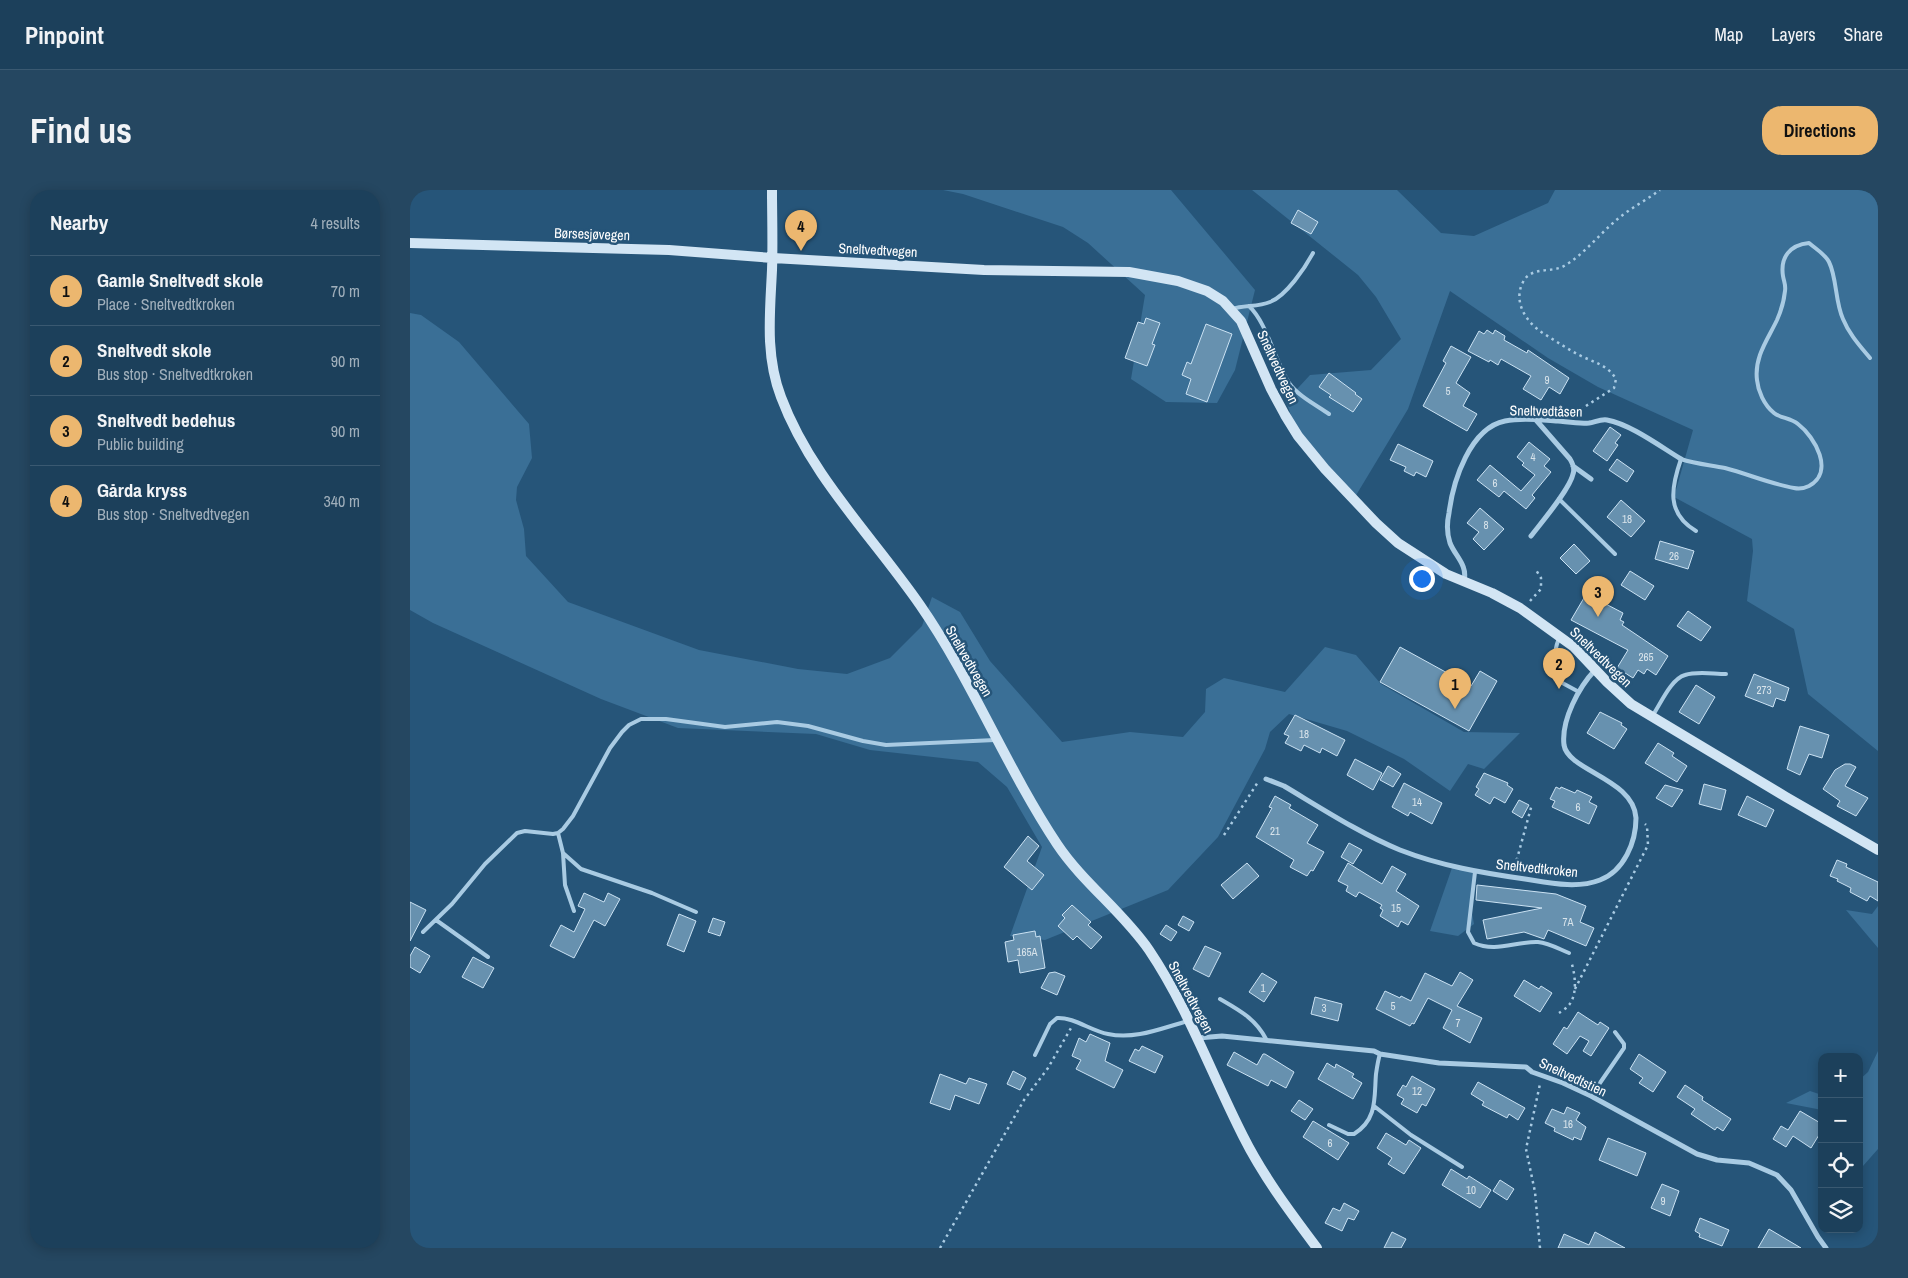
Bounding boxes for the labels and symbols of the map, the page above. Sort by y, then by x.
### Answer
pin: 4 [785,210,817,251]
street label: Børsesjøvegen [554,224,630,244]
street label: Sneltvedtvegen [838,239,918,261]
street label: Sneltvedtvegen [1253,327,1303,407]
house number: 9 [1544,373,1550,387]
house number: 5 [1445,384,1451,398]
street label: Sneltvedtåsen [1509,401,1583,421]
house number: 4 [1530,450,1536,464]
house number: 6 [1492,476,1498,490]
house number: 18 [1622,512,1632,526]
house number: 8 [1483,518,1489,532]
house number: 26 [1669,549,1679,563]
your location [1409,566,1435,592]
pin: 3 [1582,576,1614,617]
street label: Sneltvedtvegen [941,622,997,700]
street label: Sneltvedtvegen [1566,623,1636,691]
pin: 2 [1543,648,1575,689]
house number: 265 [1638,650,1654,664]
pin: 1 [1439,668,1471,709]
house number: 273 [1756,683,1772,697]
house number: 18 [1299,727,1309,741]
house number: 14 [1412,795,1422,809]
house number: 6 [1575,800,1581,814]
house number: 21 [1270,824,1280,838]
street label: Sneltvedtkroken [1495,855,1579,881]
house number: 15 [1391,901,1401,915]
house number: 7A [1562,915,1574,929]
house number: 165A [1016,945,1039,959]
street label: Sneltvedtvegen [1164,958,1218,1036]
house number: 1 [1260,981,1266,995]
house number: 5 [1390,999,1396,1013]
house number: 3 [1321,1001,1327,1015]
house number: 7 [1455,1016,1461,1030]
street label: Sneltvedtstien [1536,1053,1610,1101]
house number: 12 [1412,1084,1422,1098]
house number: 16 [1563,1117,1573,1131]
house number: 6 [1327,1136,1333,1150]
house number: 10 [1466,1183,1476,1197]
house number: 9 [1660,1194,1666,1208]

